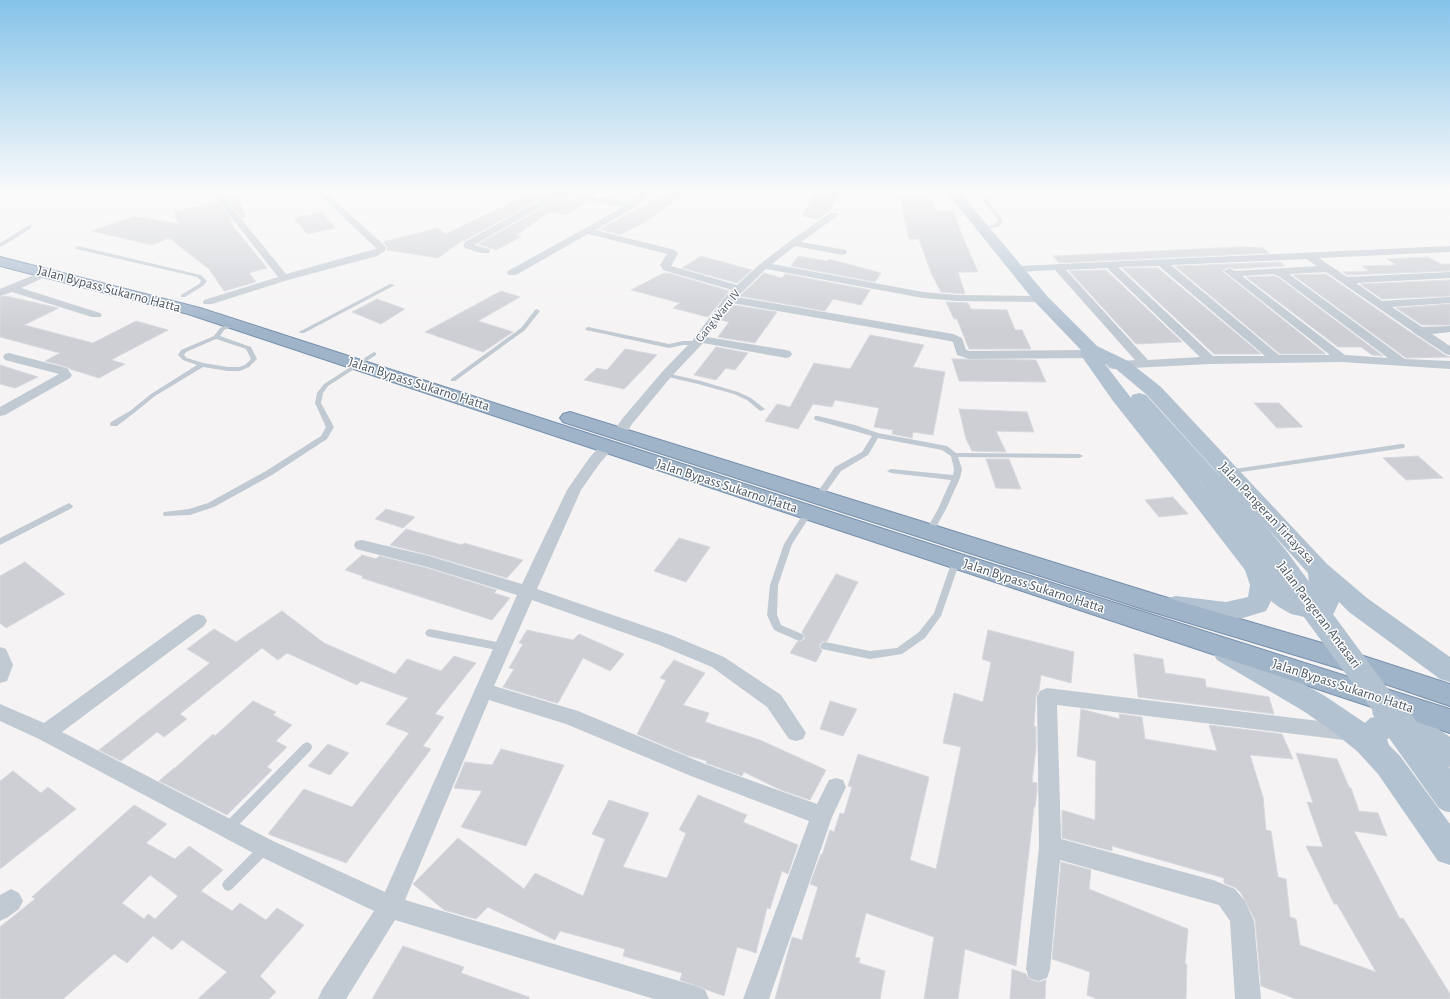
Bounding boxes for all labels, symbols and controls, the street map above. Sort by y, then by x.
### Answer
street label: Jalan Bypass Sukarno Hatta [35,262,183,316]
street label: Gang Waru IV [692,287,744,345]
street label: Jalan Bypass Sukarno Hatta [346,353,492,415]
street label: Jalan Bypass Sukarno Hatta [654,455,800,517]
street label: Jalan Pangeran Tirtayasa [1215,459,1319,567]
street label: Jalan Bypass Sukarno Hatta [961,555,1107,617]
street label: Jalan Pangeran Antasari [1273,558,1365,672]
street label: Jalan Bypass Sukarno Hatta [1270,655,1416,717]

